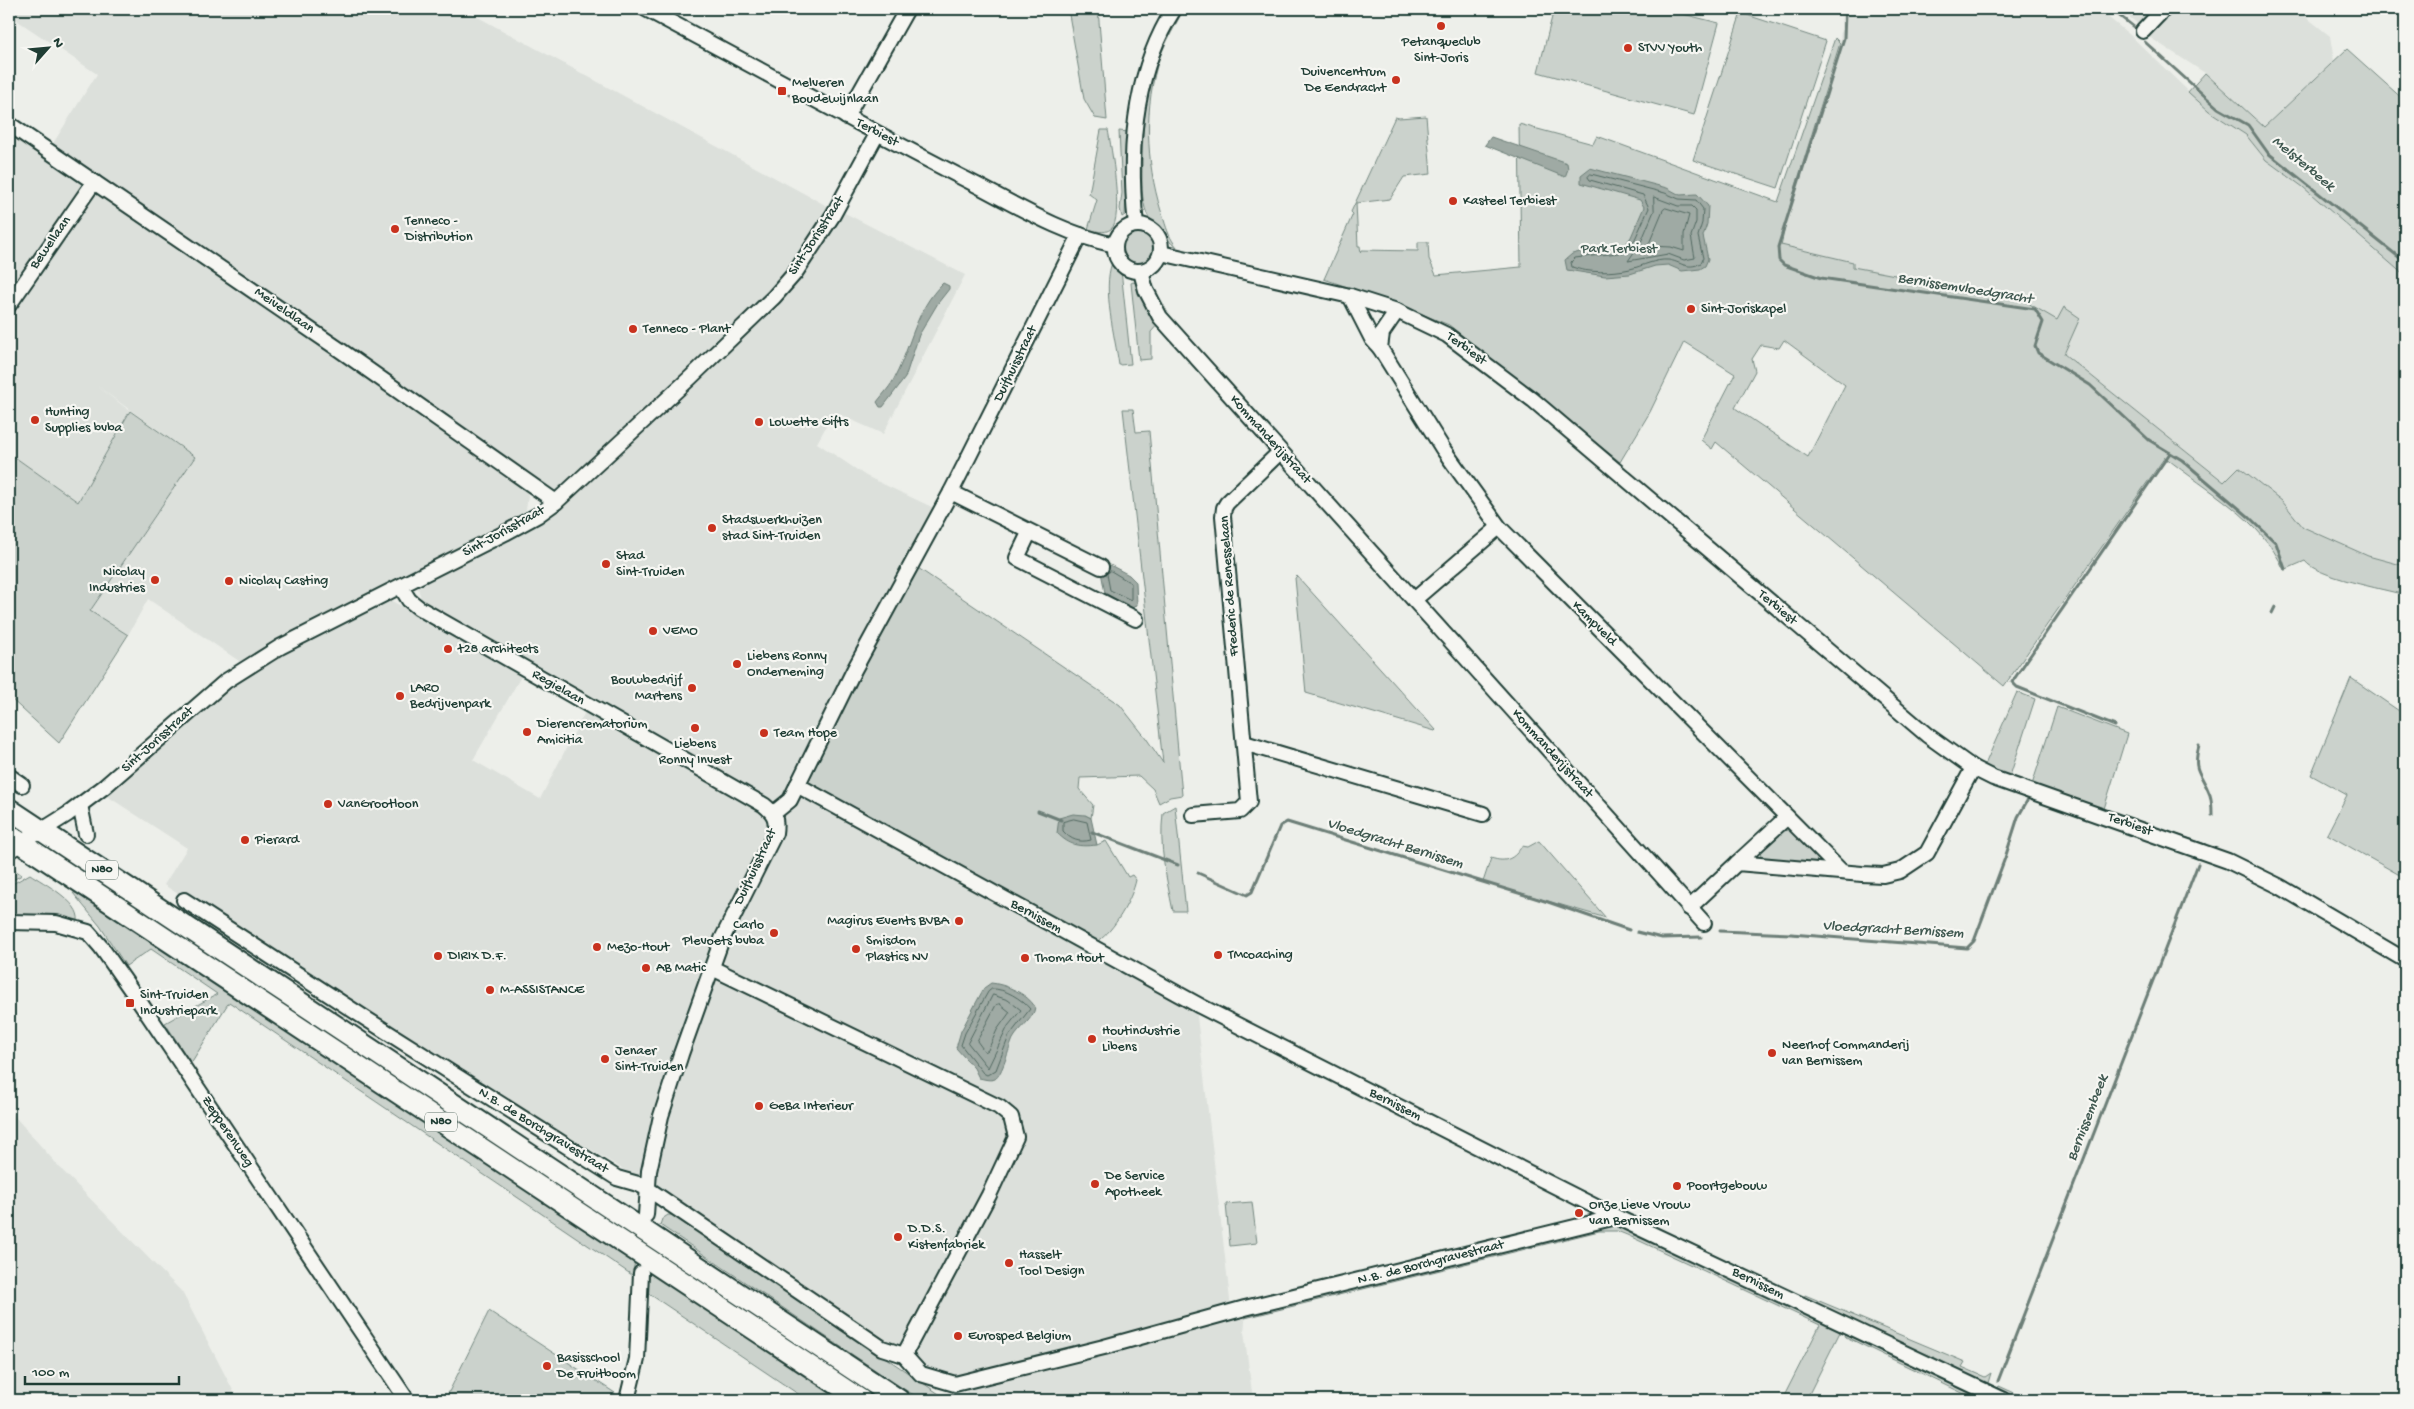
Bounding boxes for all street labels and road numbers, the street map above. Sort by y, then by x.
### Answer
street label: Terbiest [852,114,902,152]
street label: Sint-Jorisstraat [785,192,850,279]
street label: Bewellaan [26,213,76,274]
street label: Meiveldlaan [250,284,318,338]
street label: Duifhuisstraat [990,322,1042,406]
street label: Terbiest [1442,328,1491,370]
street label: Kommanderijstraat [1226,392,1315,489]
street label: Sint-Jorisstraat [460,502,549,562]
street label: Frederic de Renesselaan [1217,515,1243,658]
street label: Terbiest [1753,586,1801,630]
street label: Kampveld [1568,598,1621,651]
street label: Regielaan [529,666,588,710]
street label: Sint-Jorisstraat [118,702,199,777]
street label: Kommanderijstraat [1508,706,1597,803]
street label: Terbiest [2104,809,2156,841]
street label: Duifhuisstraat [730,825,782,909]
road number: N80 [86,860,118,880]
street label: Bernissem [1006,895,1065,938]
street label: N.B. de Borchgravestraat [475,1084,612,1179]
street label: Bernissem [1365,1084,1424,1125]
street label: Zepperenweg [197,1093,257,1171]
road number: N80 [425,1112,457,1132]
street label: N.B. de Borchgravestraat [1356,1236,1507,1289]
street label: Bernissem [1728,1264,1787,1304]

